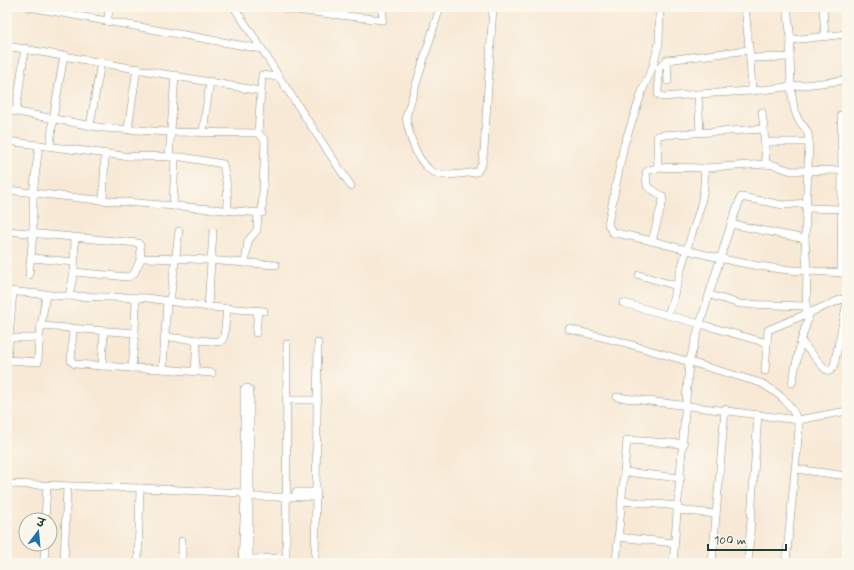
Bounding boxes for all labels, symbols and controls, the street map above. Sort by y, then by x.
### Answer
north arrow [18,512,58,552]
text: उ [34,515,48,532]
scale bar [708,526,786,552]
text: 100 m [714,533,746,549]

